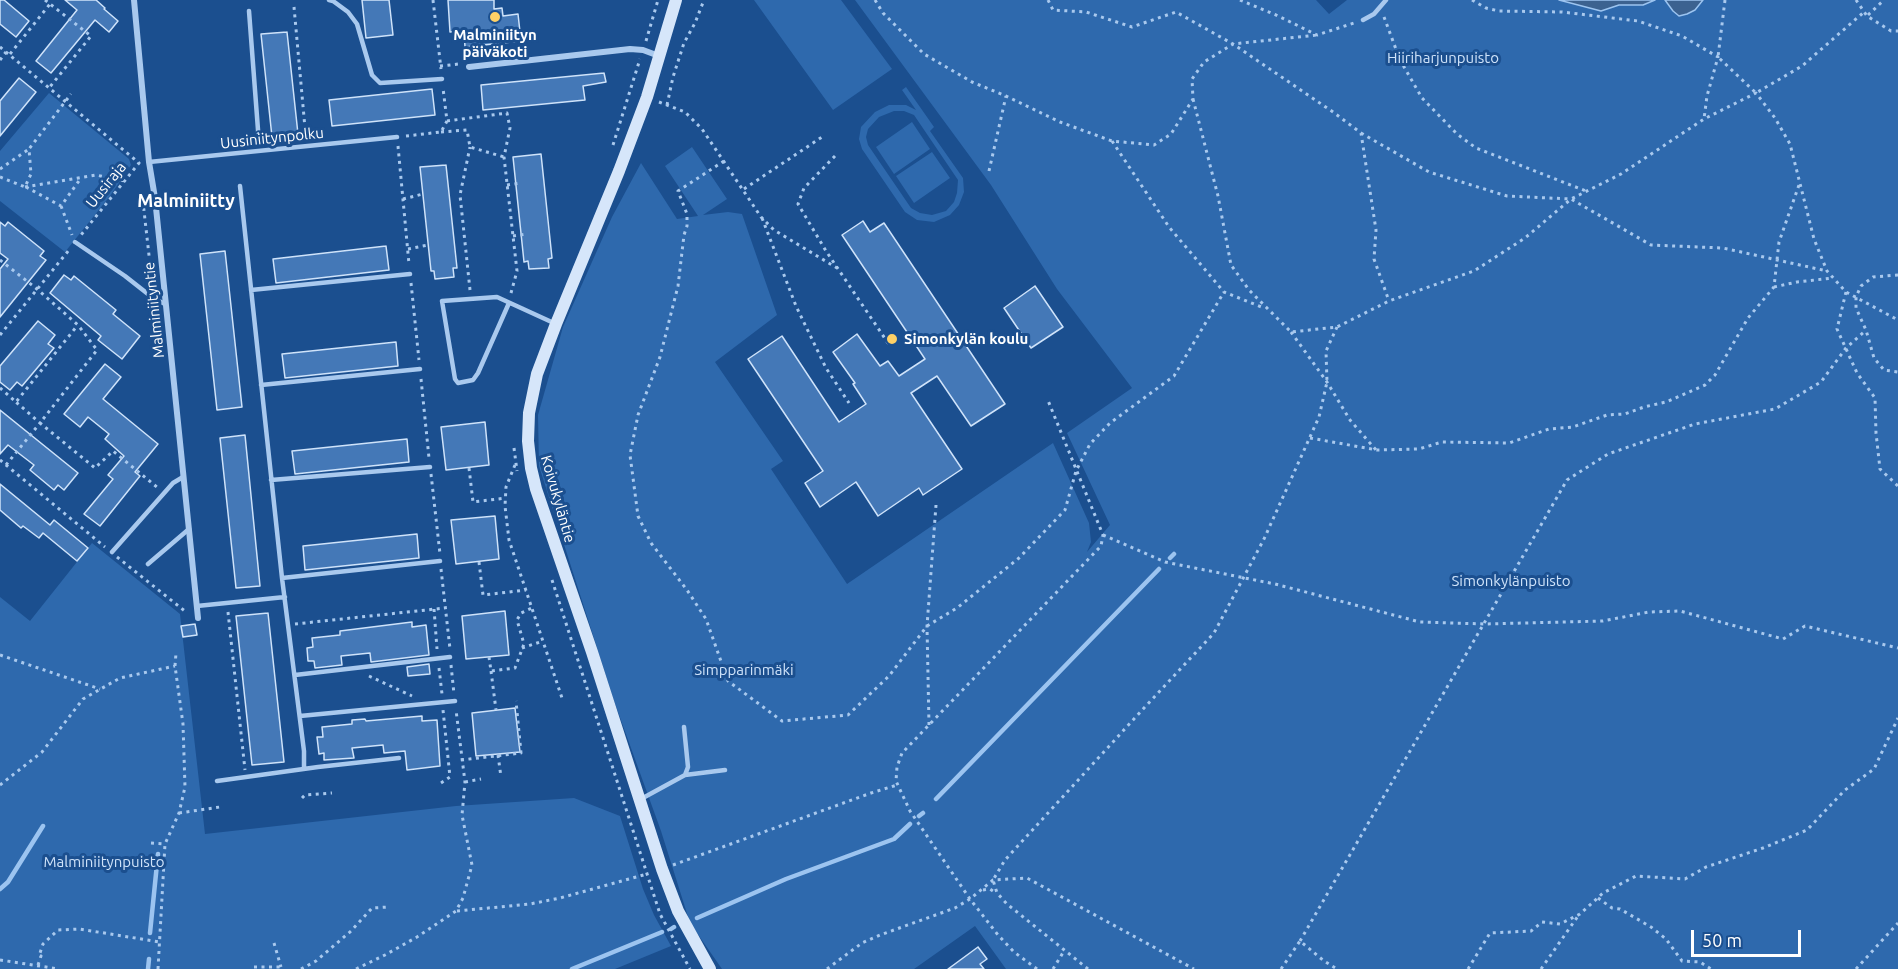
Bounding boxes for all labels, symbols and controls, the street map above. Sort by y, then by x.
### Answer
marker: Malminiityn päiväkoti [488,10,502,24]
place label: Malminiityn päiväkoti [453,26,537,61]
park label: Hiiriharjunpuisto [1387,49,1499,67]
street label: Uusiniitynpolku [219,124,325,152]
street label: Uusiraja [82,158,130,212]
district label: Malminiitty [137,190,235,212]
street label: Malminiityntie [140,261,168,359]
place label: Simonkylän koulu [904,330,1028,348]
marker: Simonkylän koulu [885,332,899,346]
street label: Koivukyläntie [537,453,579,545]
park label: Simonkylänpuisto [1452,572,1570,590]
park label: Simpparinmäki [694,661,794,679]
park label: Malminiitynpuisto [44,853,164,871]
scale bar [1694,918,1804,956]
text: 50 m [1702,930,1742,950]

